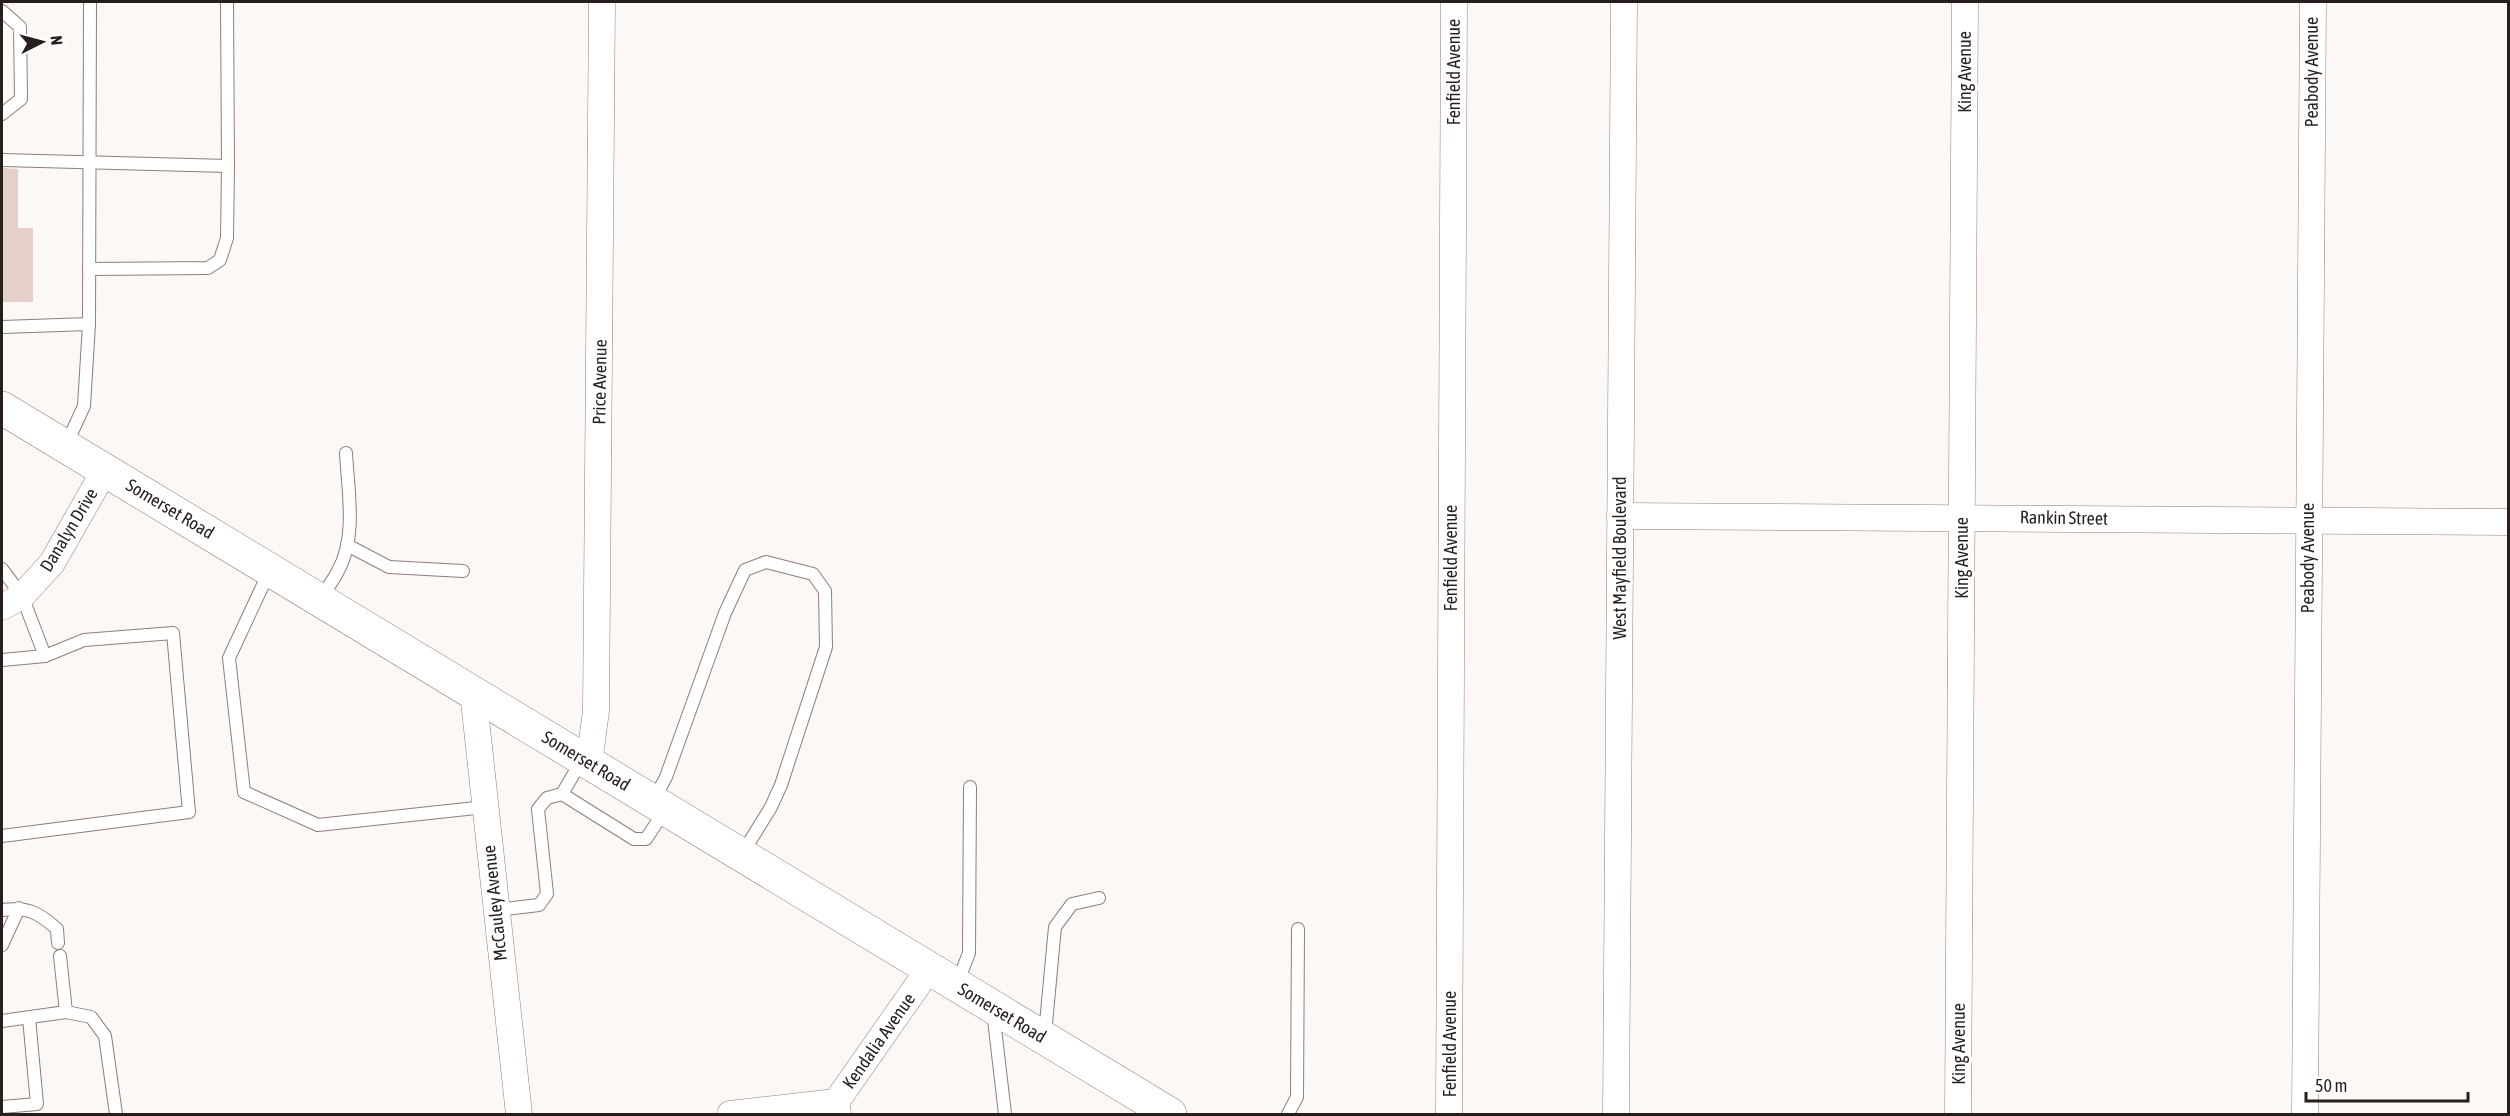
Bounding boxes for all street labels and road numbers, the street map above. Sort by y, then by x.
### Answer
street label: Peabody Avenue [2301,17,2322,127]
street label: Fenfield Avenue [1443,19,1464,125]
street label: King Avenue [1954,31,1975,113]
street label: Price Avenue [588,339,611,425]
street label: Somerset Road [122,474,218,543]
street label: West Mayfield Boulevard [1609,476,1630,640]
street label: Danalyn Drive [35,484,102,575]
street label: Peabody Avenue [2297,503,2318,613]
street label: Fenfield Avenue [1440,505,1461,611]
street label: Rankin Street [2020,506,2108,529]
street label: King Avenue [1951,517,1972,599]
street label: Somerset Road [538,726,634,795]
street label: McCauley Avenue [478,844,511,962]
street label: Somerset Road [954,978,1050,1047]
street label: Kendalia Avenue [838,989,919,1093]
street label: Fenfield Avenue [1439,991,1460,1097]
street label: King Avenue [1948,1003,1969,1085]

